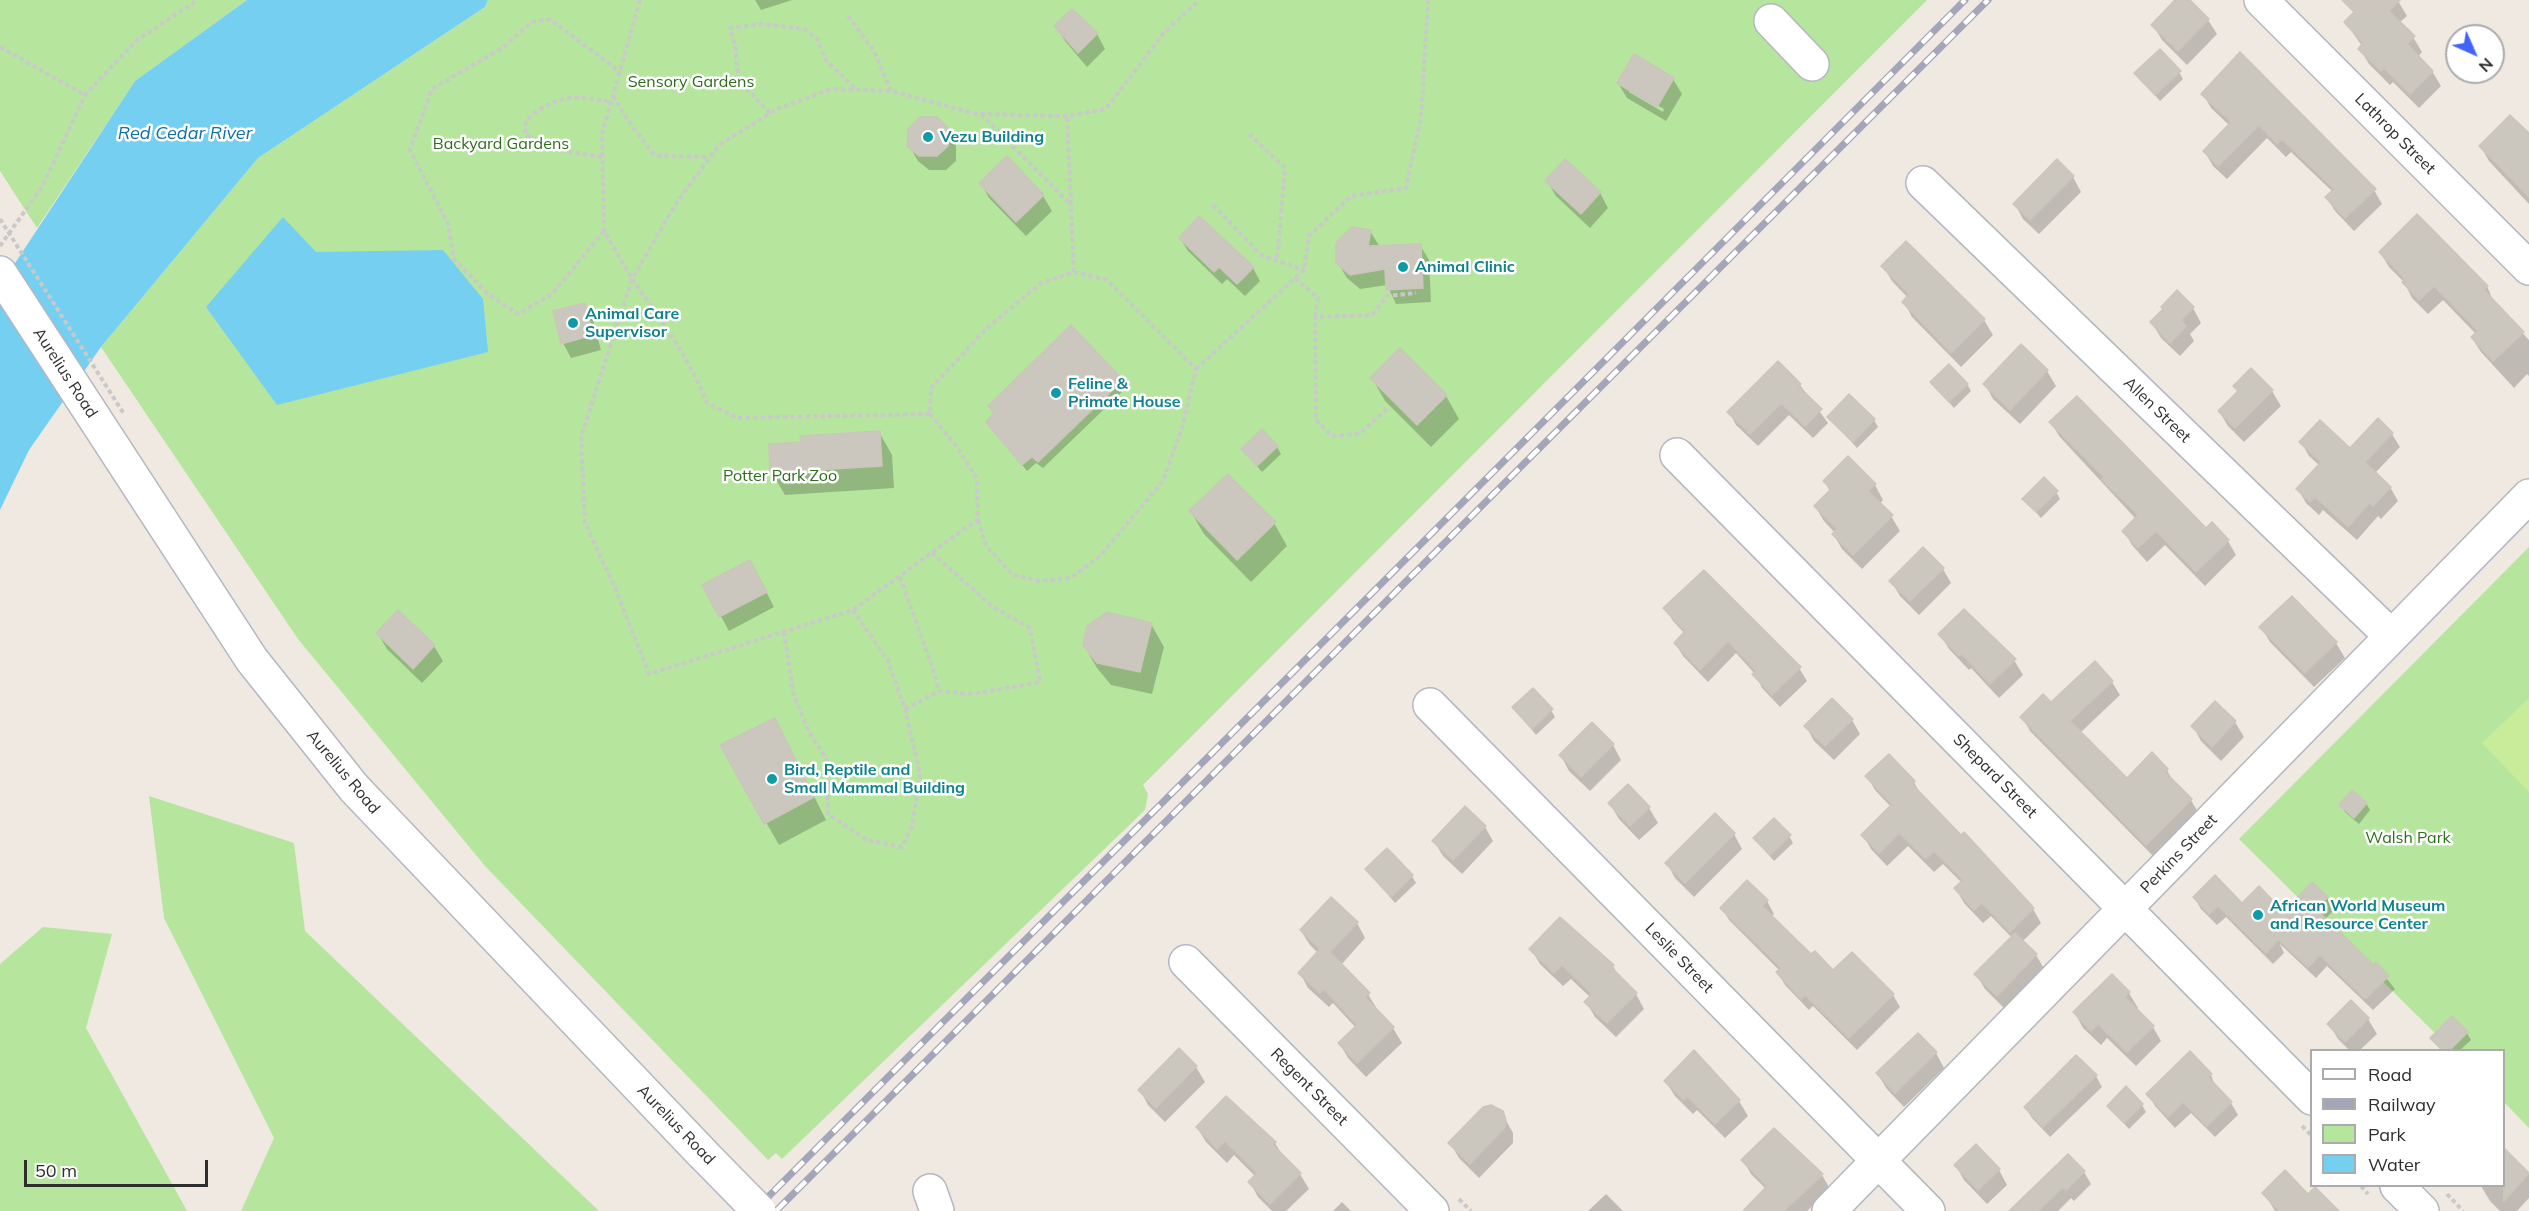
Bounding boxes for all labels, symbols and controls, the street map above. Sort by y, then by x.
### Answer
north arrow [2445,24,2505,84]
text: N [2475,54,2498,77]
park label: Sensory Gardens [628,72,754,92]
street label: Lathrop Street [2351,90,2439,178]
water label: Red Cedar River [118,123,252,145]
place label: Vezu Building [940,127,1044,147]
marker: Vezu Building [921,130,935,144]
park label: Backyard Gardens [433,134,569,154]
place label: Animal Clinic [1415,257,1515,277]
marker: Animal Clinic [1396,260,1410,274]
place label: Animal Care Supervisor [585,304,679,342]
marker: Animal Care Supervisor [566,316,580,330]
street label: Aurelius Road [29,324,101,422]
street label: Allen Street [2119,373,2195,447]
place label: Feline & Primate House [1068,374,1181,412]
marker: Feline & Primate House [1049,386,1063,400]
park label: Potter Park Zoo [723,466,837,486]
street label: Aurelius Road [302,726,384,818]
street label: Shepard Street [1949,730,2041,822]
place label: Bird, Reptile and Small Mammal Building [784,760,965,798]
marker: Bird, Reptile and Small Mammal Building [765,772,779,786]
street label: Perkins Street [2137,811,2221,897]
park label: Walsh Park [2365,828,2451,848]
place label: African World Museum and Resource Center [2270,896,2445,934]
marker: African World Museum and Resource Center [2251,908,2265,922]
street label: Leslie Street [1641,919,1717,997]
street label: Regent Street [1266,1044,1352,1130]
legend [2310,1049,2505,1187]
text: Road [2368,1063,2412,1086]
street label: Aurelius Road [633,1081,719,1169]
text: Railway [2368,1093,2436,1116]
text: Park [2368,1123,2406,1146]
scale bar [27,1148,212,1186]
text: Water [2368,1153,2420,1176]
text: 50 m [35,1159,77,1182]

